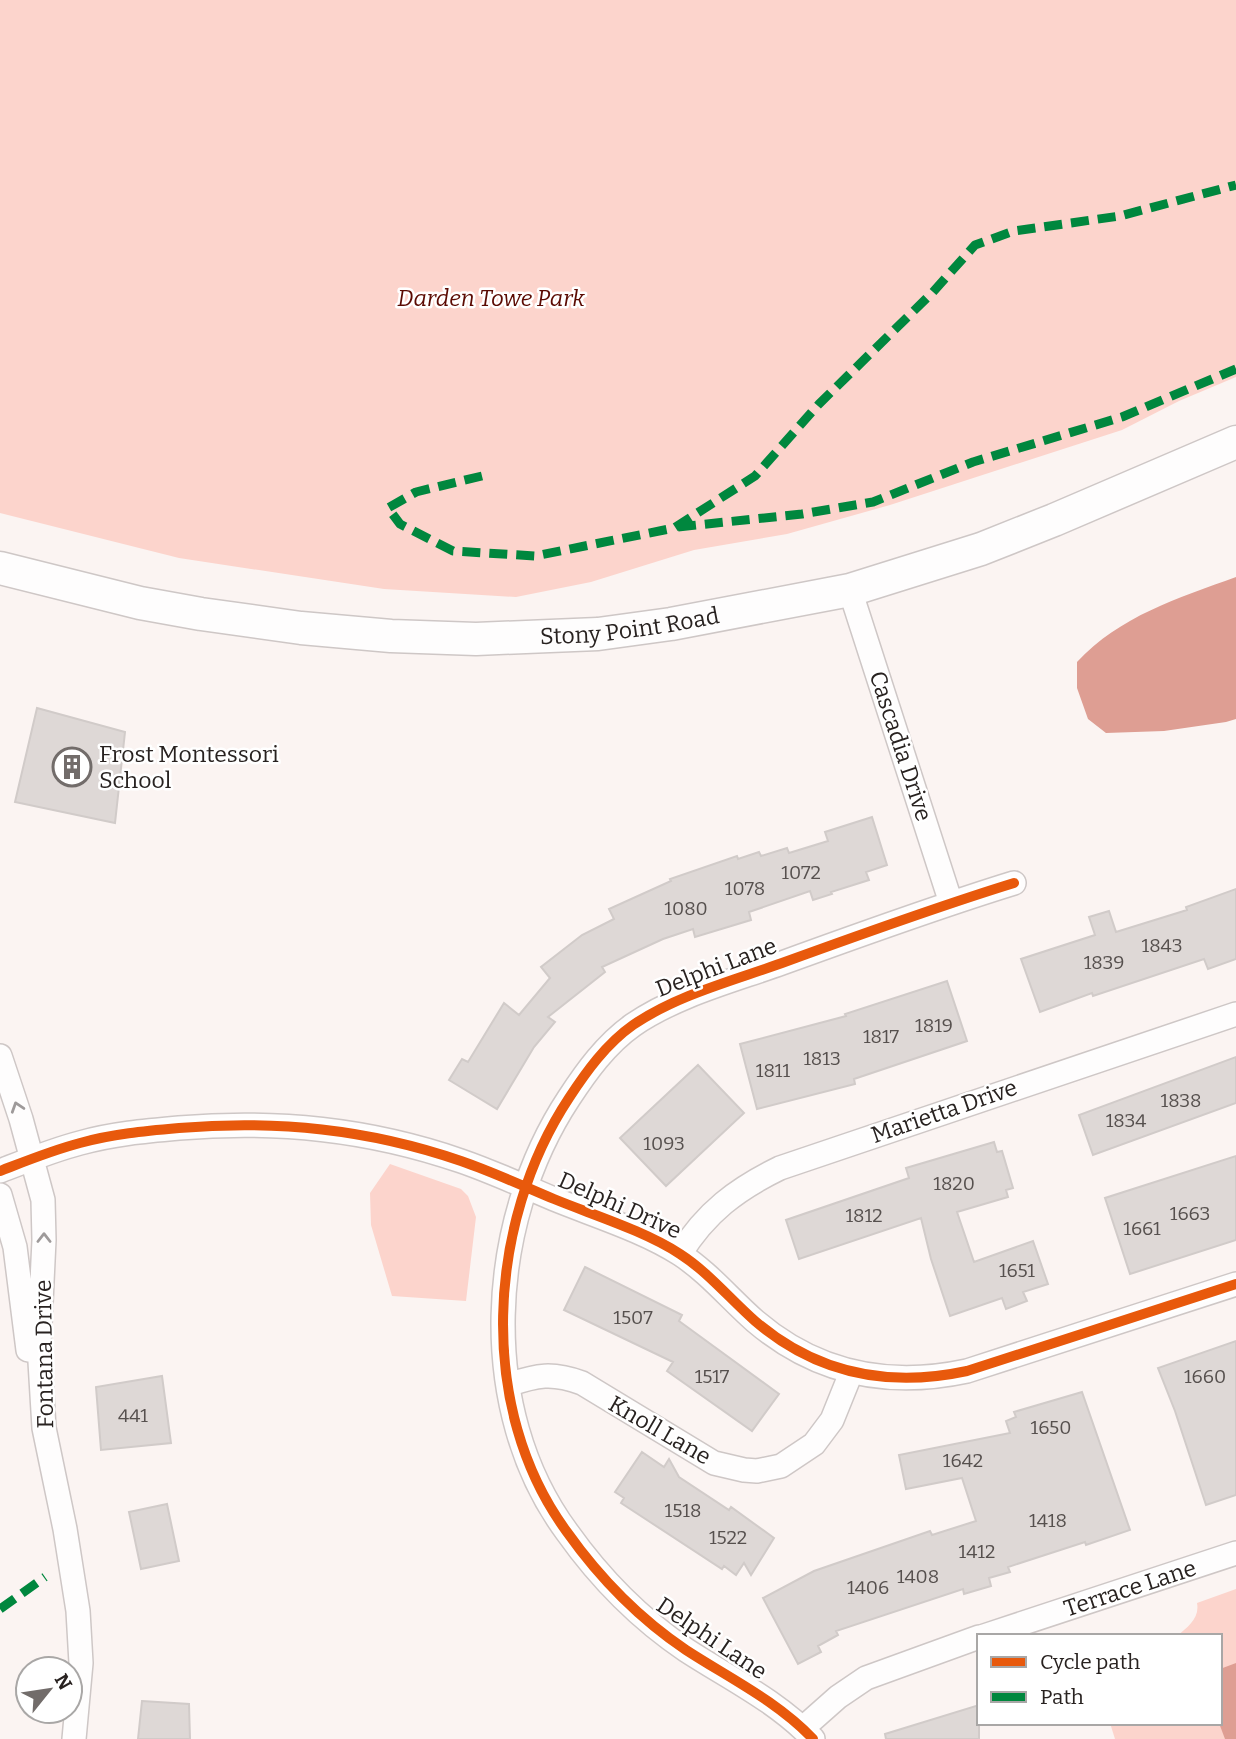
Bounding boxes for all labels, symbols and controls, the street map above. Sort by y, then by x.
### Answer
park label: Darden Towe Park [397,284,585,312]
street label: Stony Point Road [539,601,722,650]
street label: Cascadia Drive [864,668,938,824]
place label: Frost Montessori School [99,740,279,794]
building icon: Frost Montessori School [51,746,93,788]
house number: 1072 [781,861,821,884]
house number: 1078 [725,877,765,900]
house number: 1080 [664,897,708,920]
street label: Delphi Lane [652,931,780,1003]
house number: 1843 [1141,934,1183,957]
house number: 1839 [1084,951,1124,974]
house number: 1819 [915,1014,953,1037]
house number: 1817 [863,1025,900,1048]
house number: 1813 [803,1047,841,1070]
house number: 1811 [756,1059,791,1082]
street label: Marietta Drive [867,1073,1021,1149]
house number: 1838 [1160,1089,1202,1112]
one-way arrow [11,1101,25,1114]
house number: 1834 [1106,1109,1146,1132]
house number: 1093 [643,1132,685,1155]
street label: Delphi Drive [554,1165,686,1245]
house number: 1820 [933,1172,975,1195]
house number: 1663 [1170,1202,1210,1225]
house number: 1812 [845,1204,883,1227]
house number: 1661 [1123,1217,1161,1240]
one-way arrow [36,1232,51,1243]
house number: 1651 [999,1259,1035,1282]
street label: Fontana Drive [29,1279,59,1429]
house number: 1507 [613,1306,653,1329]
house number: 1517 [695,1365,730,1388]
house number: 1660 [1184,1365,1226,1388]
street label: Knoll Lane [604,1389,716,1471]
house number: 441 [118,1404,148,1427]
house number: 1650 [1031,1416,1071,1439]
house number: 1642 [943,1449,983,1472]
house number: 1518 [665,1499,701,1522]
house number: 1418 [1029,1509,1067,1532]
house number: 1522 [709,1526,747,1549]
house number: 1412 [959,1540,995,1563]
street label: Terrace Lane [1060,1553,1200,1623]
house number: 1408 [897,1565,939,1588]
house number: 1406 [847,1576,889,1599]
street label: Delphi Lane [651,1591,773,1685]
legend [977,1634,1222,1725]
text: Cycle path [1040,1649,1140,1675]
north arrow [14,1655,84,1725]
text: N [50,1670,77,1694]
text: Path [1040,1684,1084,1710]

